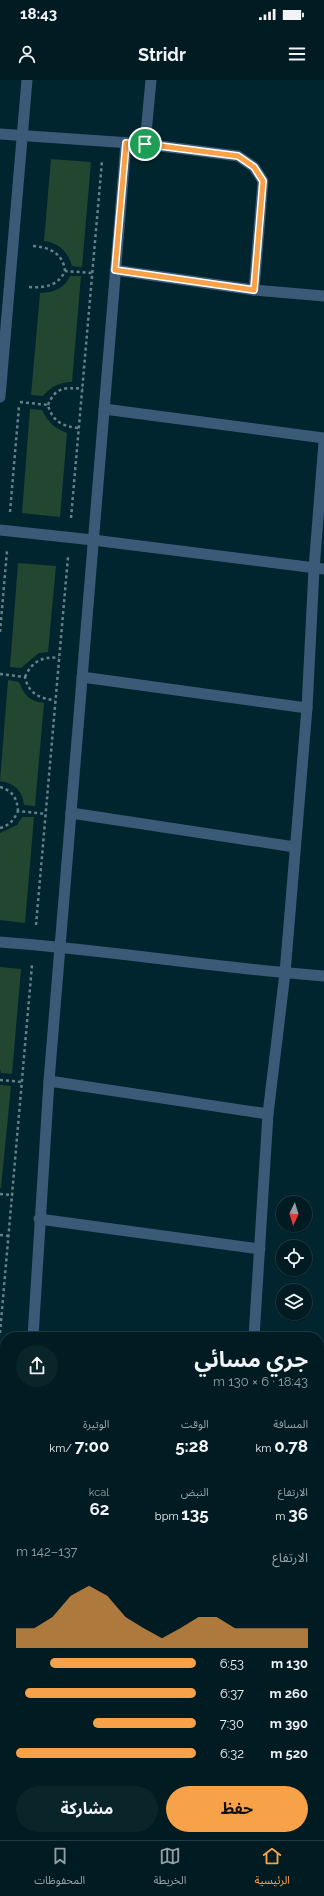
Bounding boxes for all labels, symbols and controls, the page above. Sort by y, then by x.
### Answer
text: 18:43 [20,5,57,23]
icon: person [16,43,38,65]
icon: menu [286,43,308,65]
text: Stridr [138,44,186,65]
pin [128,127,162,161]
icon: arrive [134,133,156,155]
north arrow [276,1196,312,1232]
map controls [276,1196,312,1320]
button: locate [276,1240,312,1276]
button: layers [276,1284,312,1320]
button: share [16,1345,58,1387]
text: جري مسائي [194,1346,308,1372]
text: 18:43 · 6 × 130 m [213,1374,308,1389]
text: الوتيرة [83,1418,109,1431]
text: الوقت [181,1418,209,1431]
text: المسافة [273,1418,308,1431]
text: 7:00 [75,1436,109,1456]
text: 5:28 [175,1436,209,1456]
text: 0.78 [274,1436,308,1456]
text: /km [49,1442,75,1455]
text: km [256,1442,274,1455]
text: kcal [89,1486,109,1499]
text: النبض [181,1486,209,1499]
text: الارتفاع [278,1486,308,1499]
text: 62 [89,1499,109,1519]
text: 135 [181,1504,209,1524]
text: 36 [288,1504,308,1524]
text: bpm [155,1510,181,1523]
text: m [275,1510,288,1523]
text: 137–142 m [16,1544,78,1559]
text: الارتفاع [272,1550,308,1565]
text: 6:53 [220,1656,244,1671]
text: 130 m [271,1656,308,1671]
text: 6:37 [220,1686,244,1701]
text: 260 m [270,1686,308,1701]
text: 7:30 [220,1716,244,1731]
text: 390 m [270,1716,308,1731]
text: 6:32 [220,1746,244,1761]
text: 520 m [270,1746,308,1761]
button: مشاركة [16,1786,158,1832]
button: حفظ [166,1786,308,1832]
tab: المحفوظات [34,1845,85,1892]
tab: الخريطة [153,1845,186,1892]
tab: الرئيسية [255,1845,290,1892]

